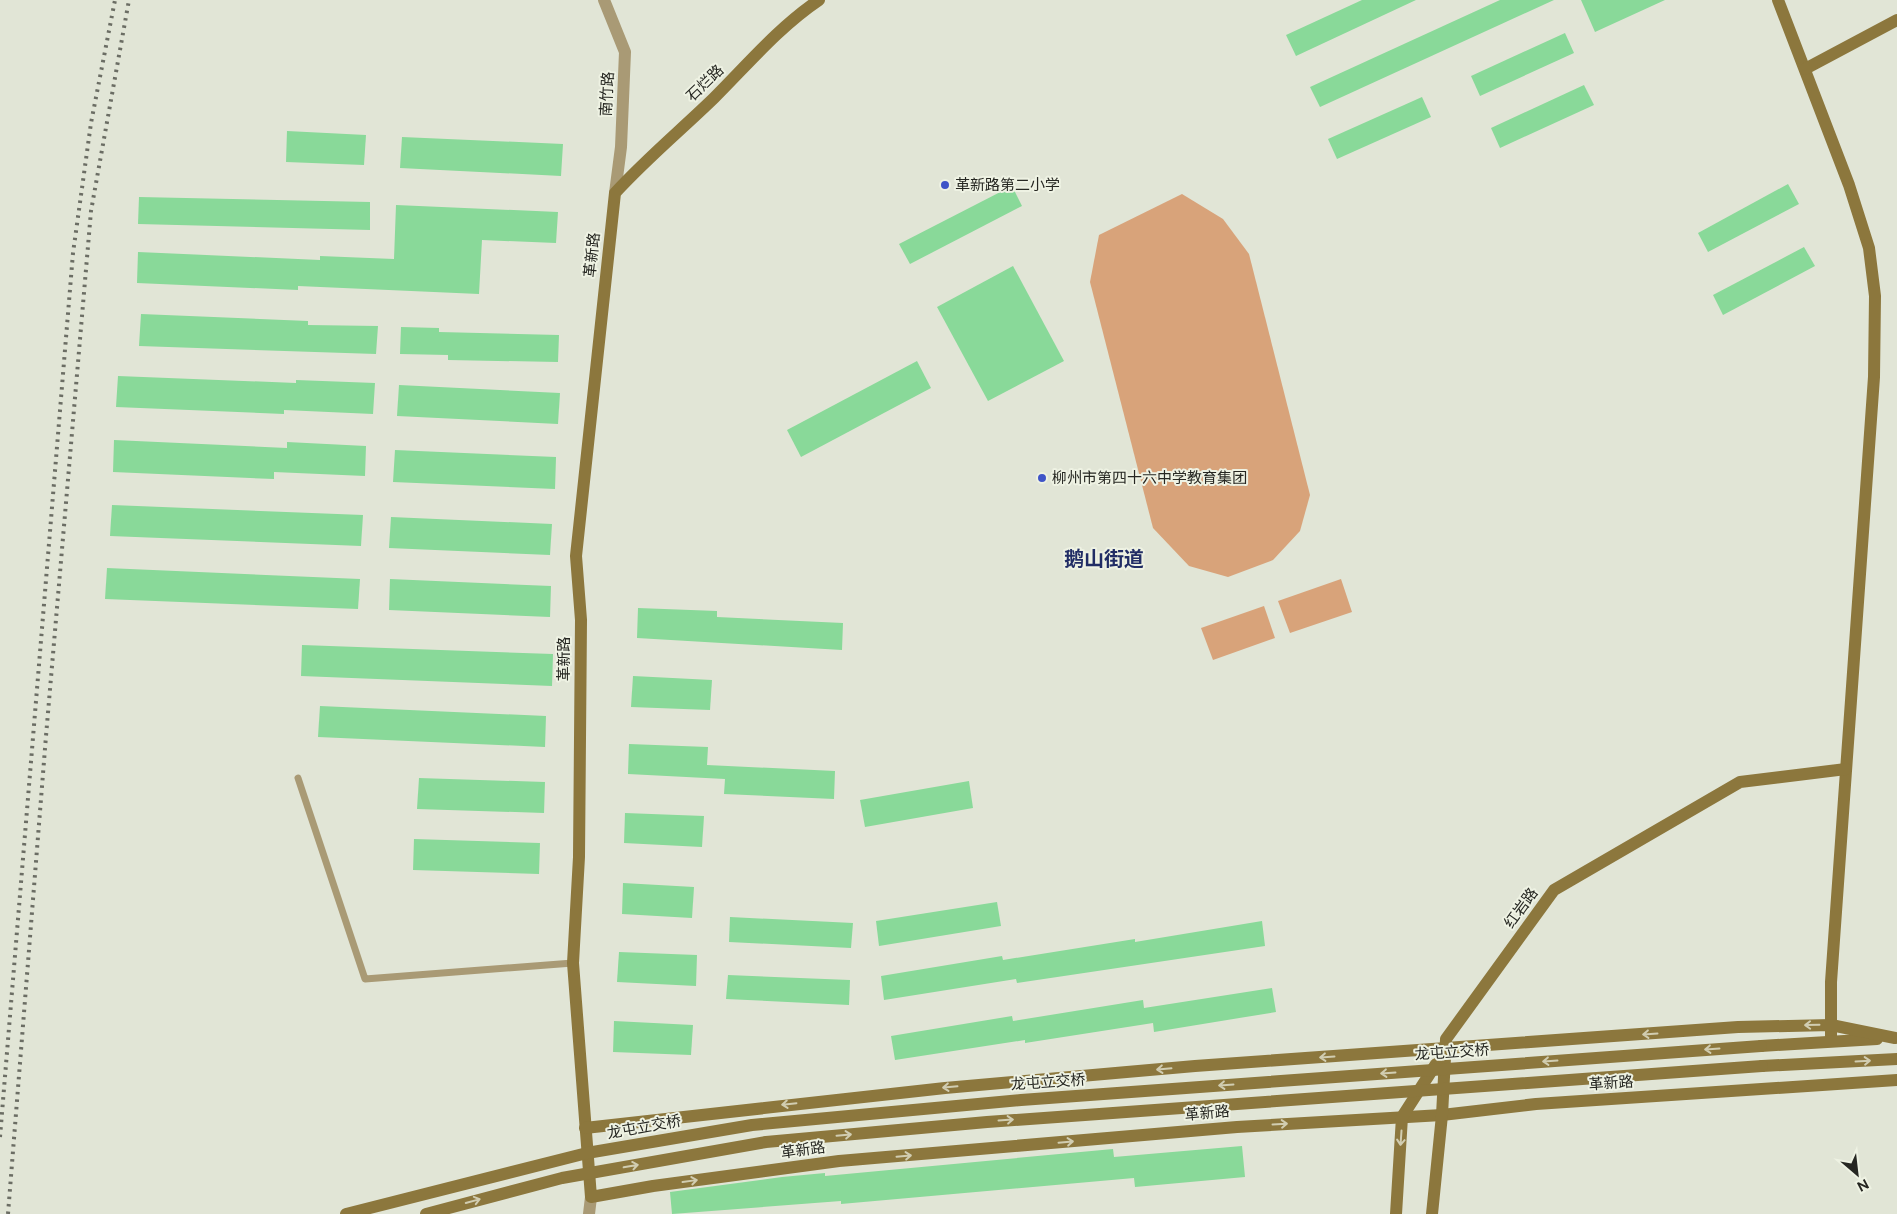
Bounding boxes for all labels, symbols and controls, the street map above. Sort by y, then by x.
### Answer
street label: 石烂路 [683,61,727,105]
street label: 南竹路 [597,71,617,117]
place label: 革新路第二小学 [955,176,1060,194]
marker: 革新路第二小学 [939,179,951,191]
street label: 革新路 [581,232,603,278]
place label: 柳州市第四十六中学教育集团 [1052,469,1247,487]
marker: 柳州市第四十六中学教育集团 [1036,472,1048,484]
district label: 鹅山街道 [1064,547,1144,571]
street label: 革新路 [555,636,573,682]
street label: 红岩路 [1500,885,1542,931]
one-way arrow [1804,1021,1820,1030]
one-way arrow [1642,1029,1658,1038]
street label: 龙屯立交桥 [1414,1040,1490,1064]
one-way arrow [1705,1045,1721,1054]
one-way arrow [1319,1052,1335,1062]
one-way arrow [1543,1057,1559,1066]
one-way arrow [1855,1057,1871,1066]
one-way arrow [1157,1064,1173,1073]
one-way arrow [1381,1068,1397,1078]
street label: 龙屯立交桥 [1010,1070,1086,1094]
street label: 革新路 [1588,1072,1634,1094]
one-way arrow [1218,1080,1234,1090]
one-way arrow [943,1083,959,1092]
one-way arrow [781,1099,797,1109]
street label: 革新路 [1184,1102,1230,1124]
street label: 龙屯立交桥 [605,1112,683,1142]
one-way arrow [997,1116,1013,1125]
one-way arrow [1272,1120,1288,1129]
one-way arrow [835,1130,851,1140]
one-way arrow [1396,1130,1406,1146]
one-way arrow [1058,1137,1074,1147]
street label: 革新路 [779,1138,827,1162]
north arrow [1832,1149,1882,1199]
one-way arrow [896,1151,912,1161]
one-way arrow [623,1160,639,1170]
text: N [1854,1175,1872,1195]
one-way arrow [682,1176,698,1186]
one-way arrow [464,1196,480,1206]

